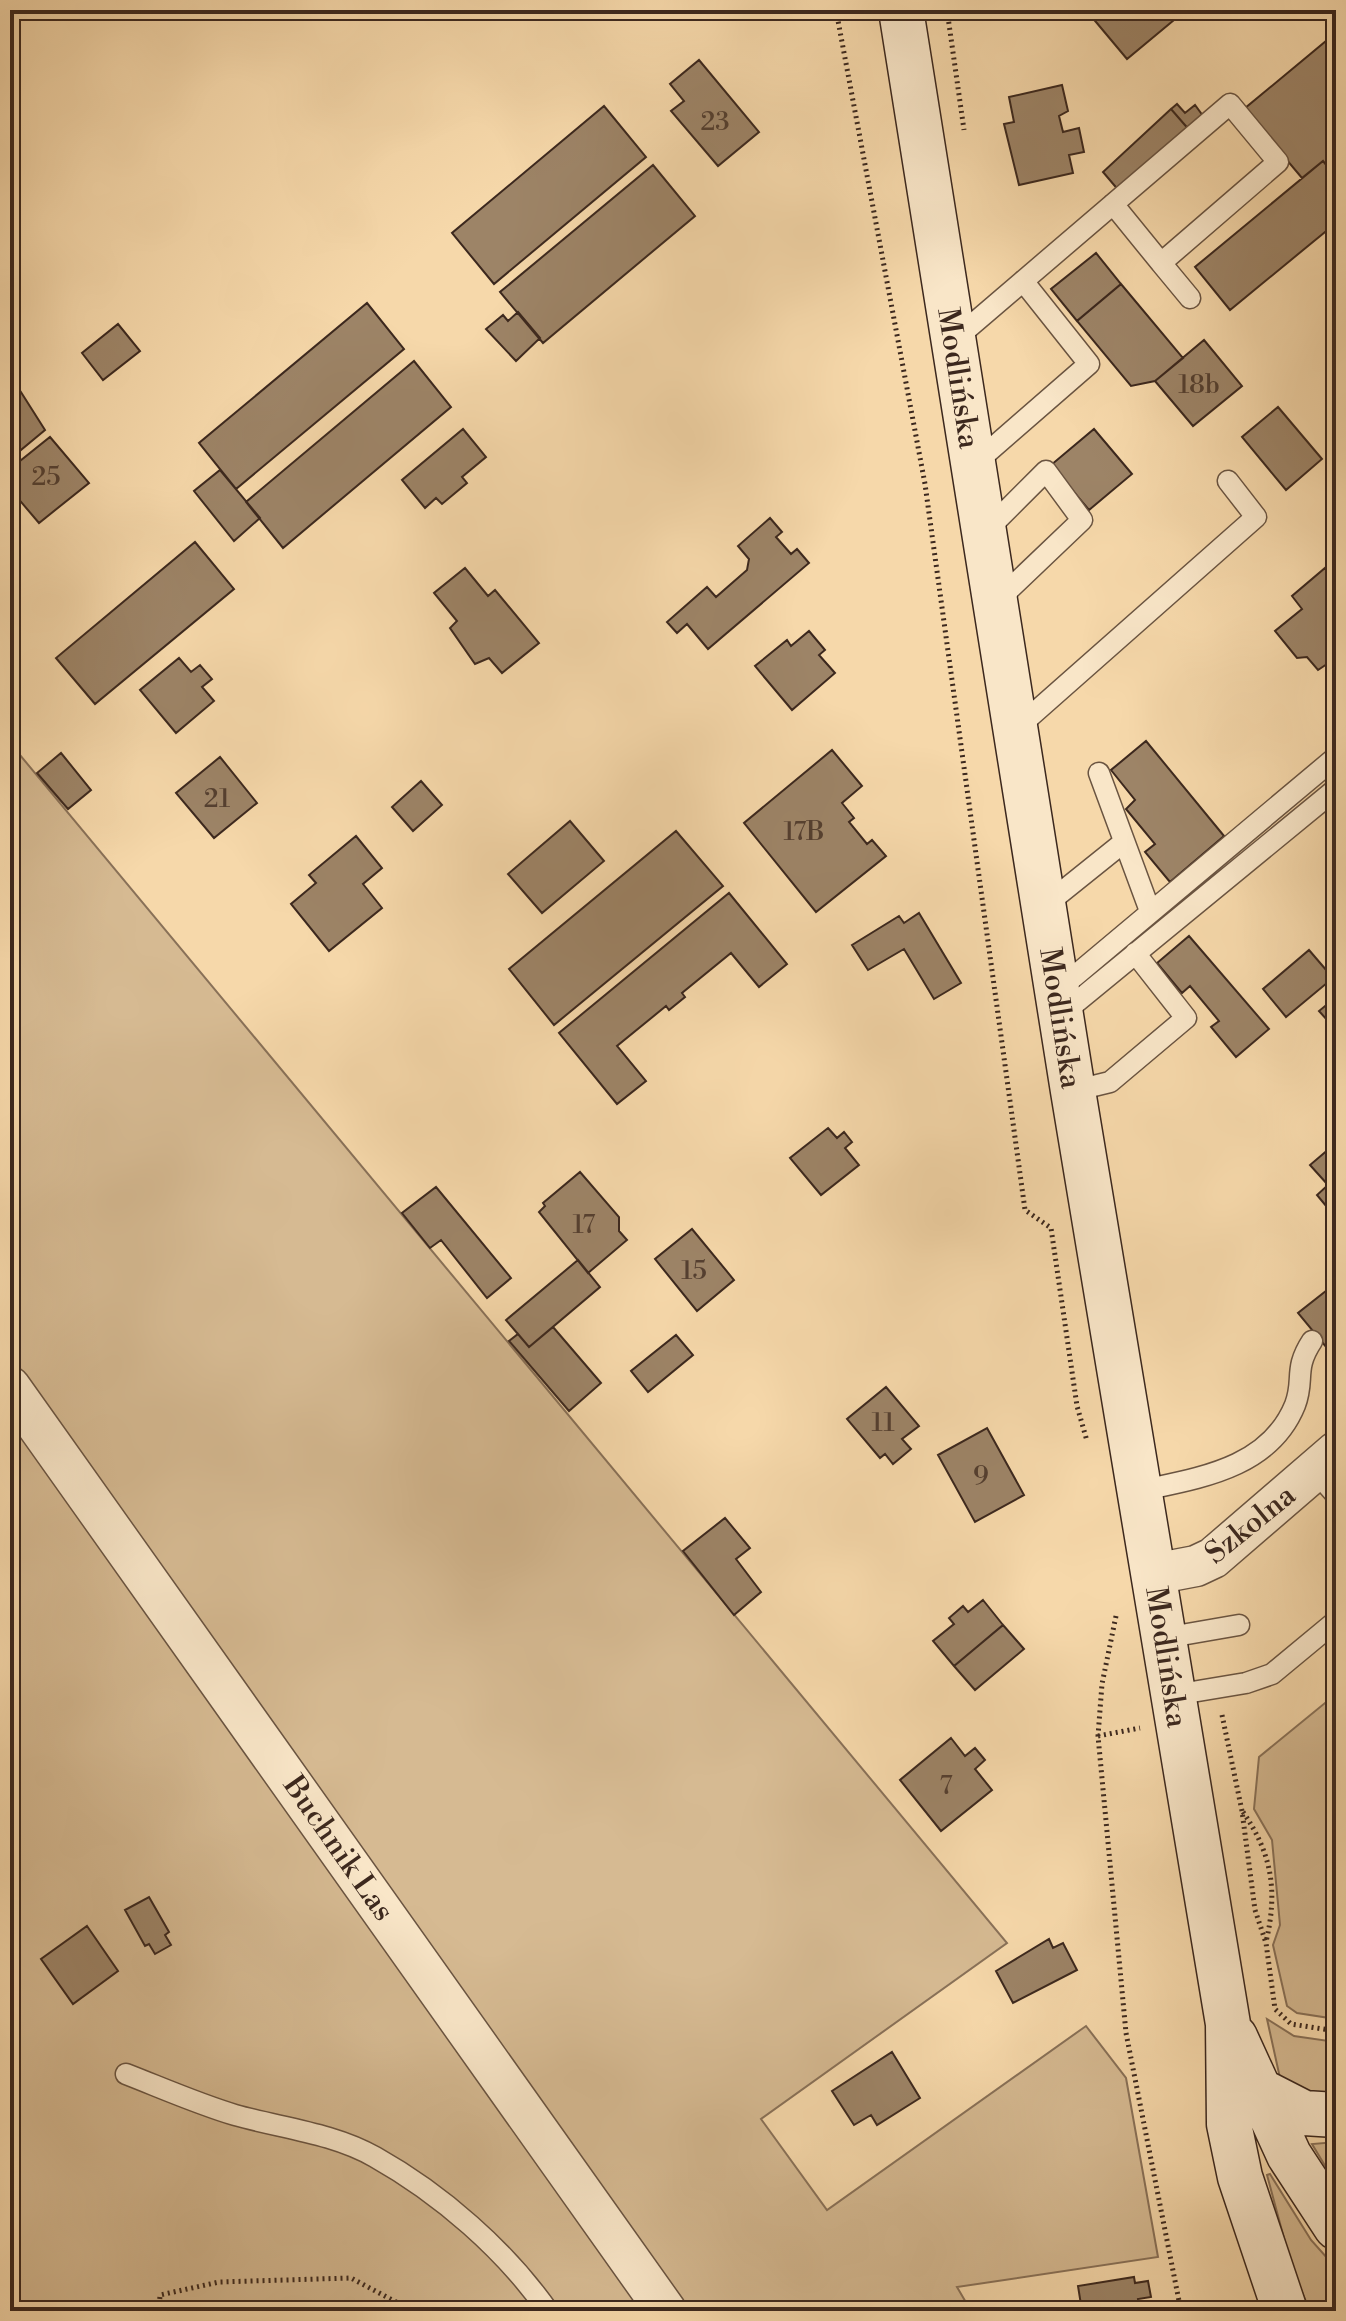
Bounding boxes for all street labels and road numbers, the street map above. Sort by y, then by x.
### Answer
street label: Modlińska [928,305,988,452]
street label: Modlińska [1030,945,1090,1092]
street label: Szkolna [1198,1476,1304,1573]
street label: Modlińska [1136,1584,1196,1731]
street label: Buchnik Las [274,1768,402,1929]

